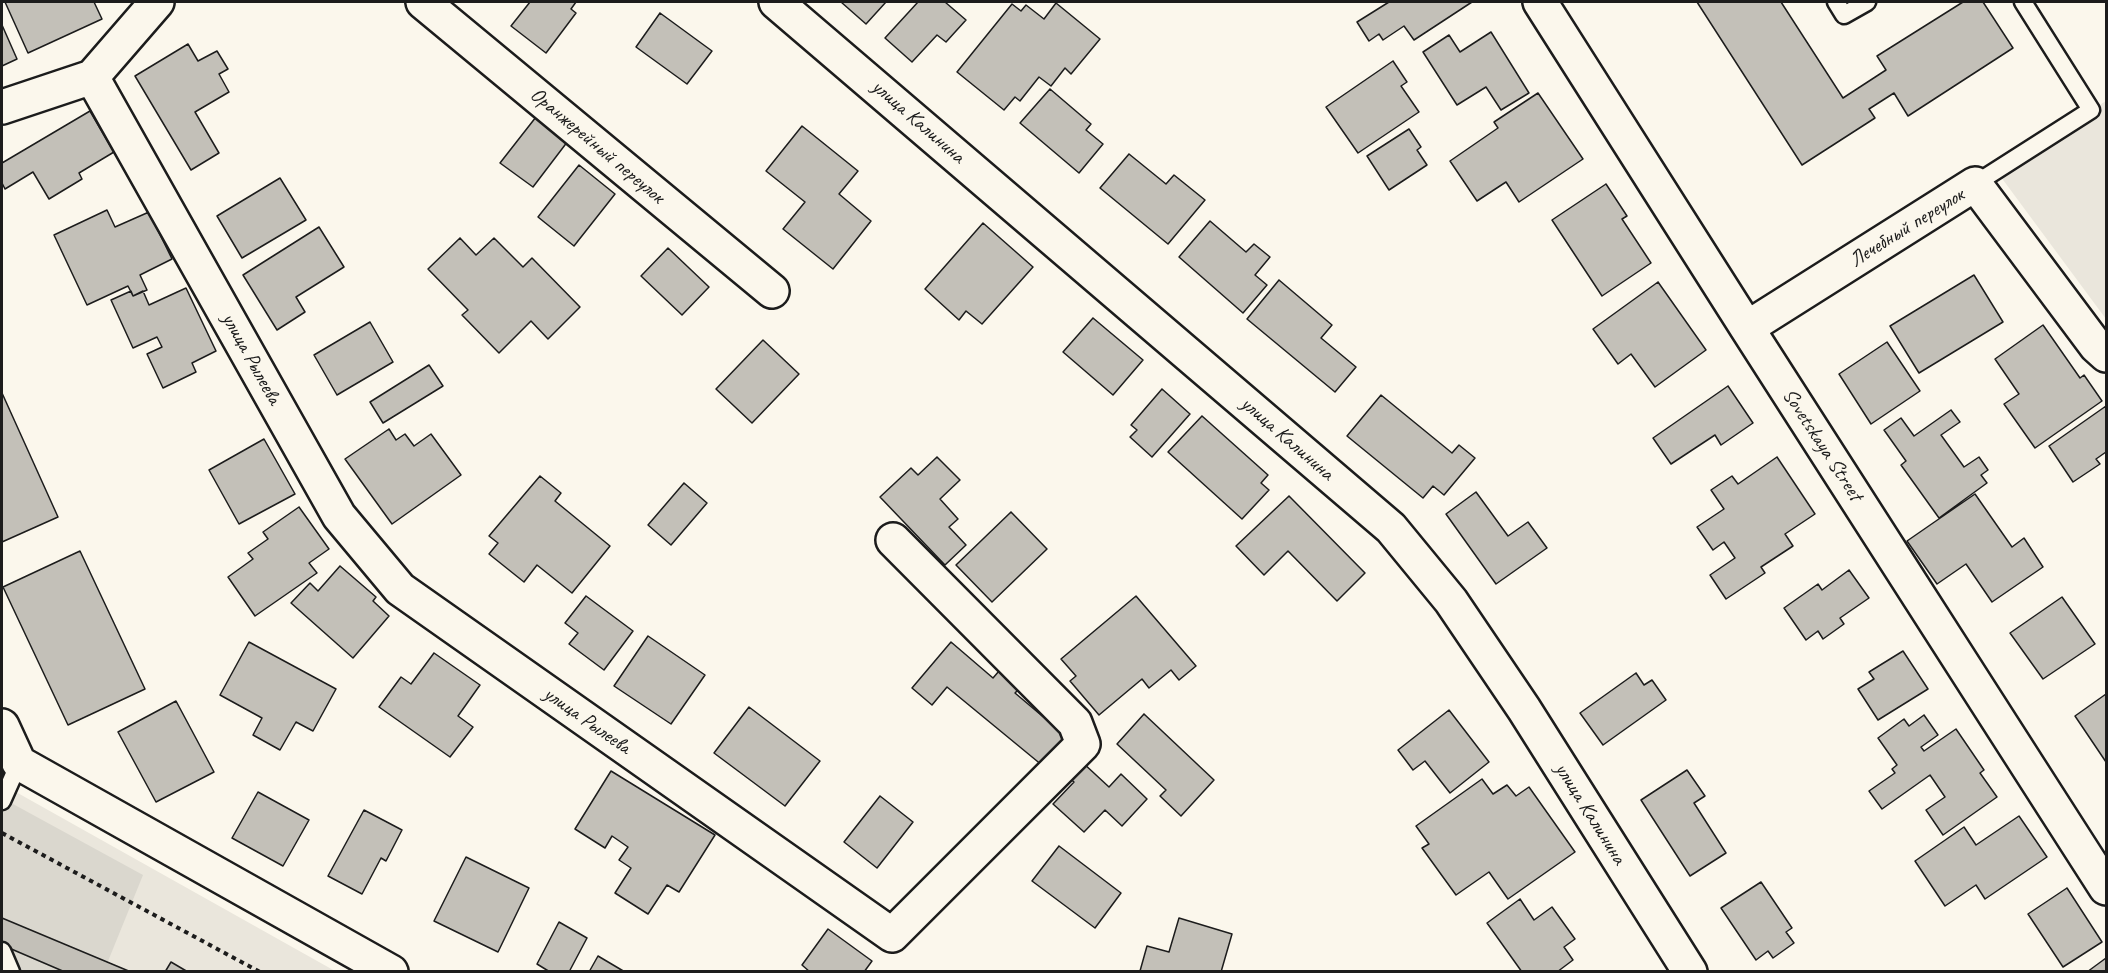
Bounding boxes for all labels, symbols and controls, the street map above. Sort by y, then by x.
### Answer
street label: улица Калинина [866,75,970,169]
street label: Оранжерейный переулок [525,82,669,210]
street label: Лечебный переулок [1845,183,1969,273]
street label: улица Рылеева [216,309,286,409]
street label: Sovetskaya Street [1776,384,1868,506]
street label: улица Калинина [1235,392,1339,486]
street label: улица Рылеева [538,682,636,760]
street label: улица Калинина [1549,758,1631,870]

